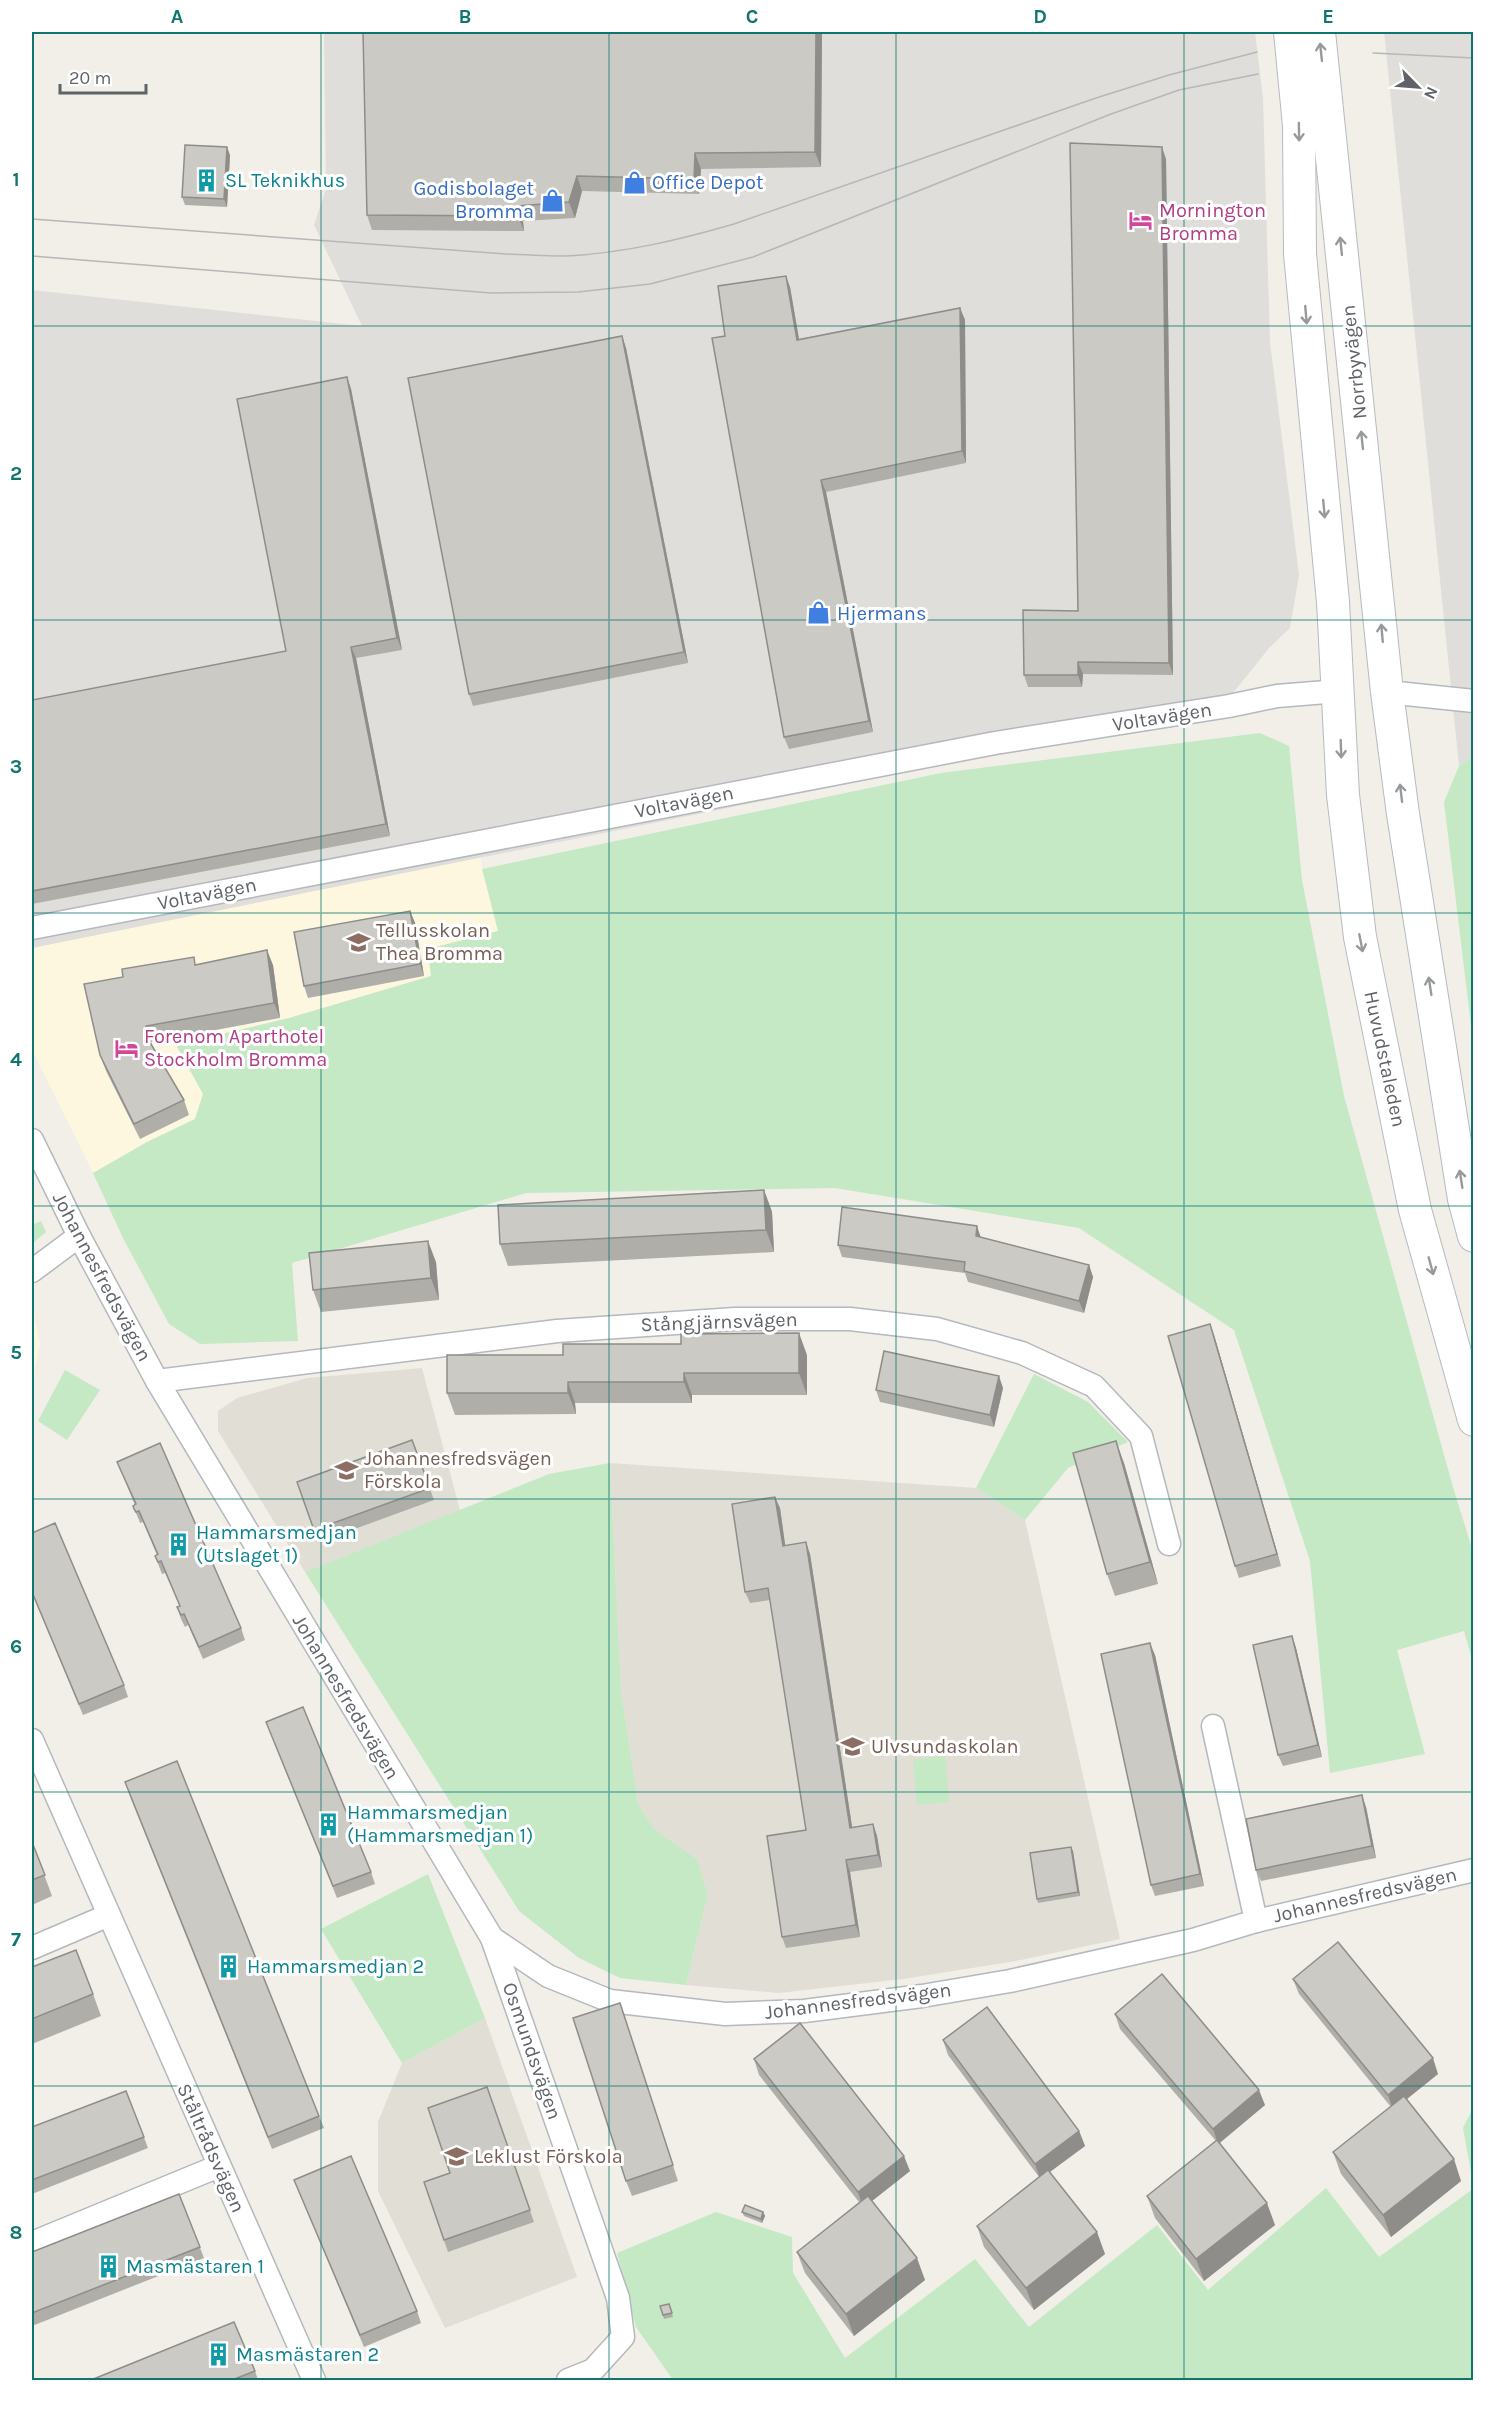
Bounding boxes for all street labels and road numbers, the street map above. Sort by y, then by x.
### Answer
street label: Norrbyvägen [1337,304,1371,420]
street label: Voltavägen [1111,698,1213,736]
street label: Voltavägen [633,781,735,823]
street label: Voltavägen [156,873,258,915]
street label: Huvudstaleden [1359,989,1411,1129]
street label: Johannesfredsvägen [48,1189,156,1365]
street label: Stångjärnsvägen [640,1308,798,1336]
street label: Johannesfredsvägen [288,1611,404,1783]
street label: Johannesfredsvägen [1271,1863,1459,1927]
street label: Johannesfredsvägen [763,1978,953,2024]
street label: Osmundsvägen [498,1979,566,2123]
street label: Ståltrådsvägen [172,2080,250,2216]

